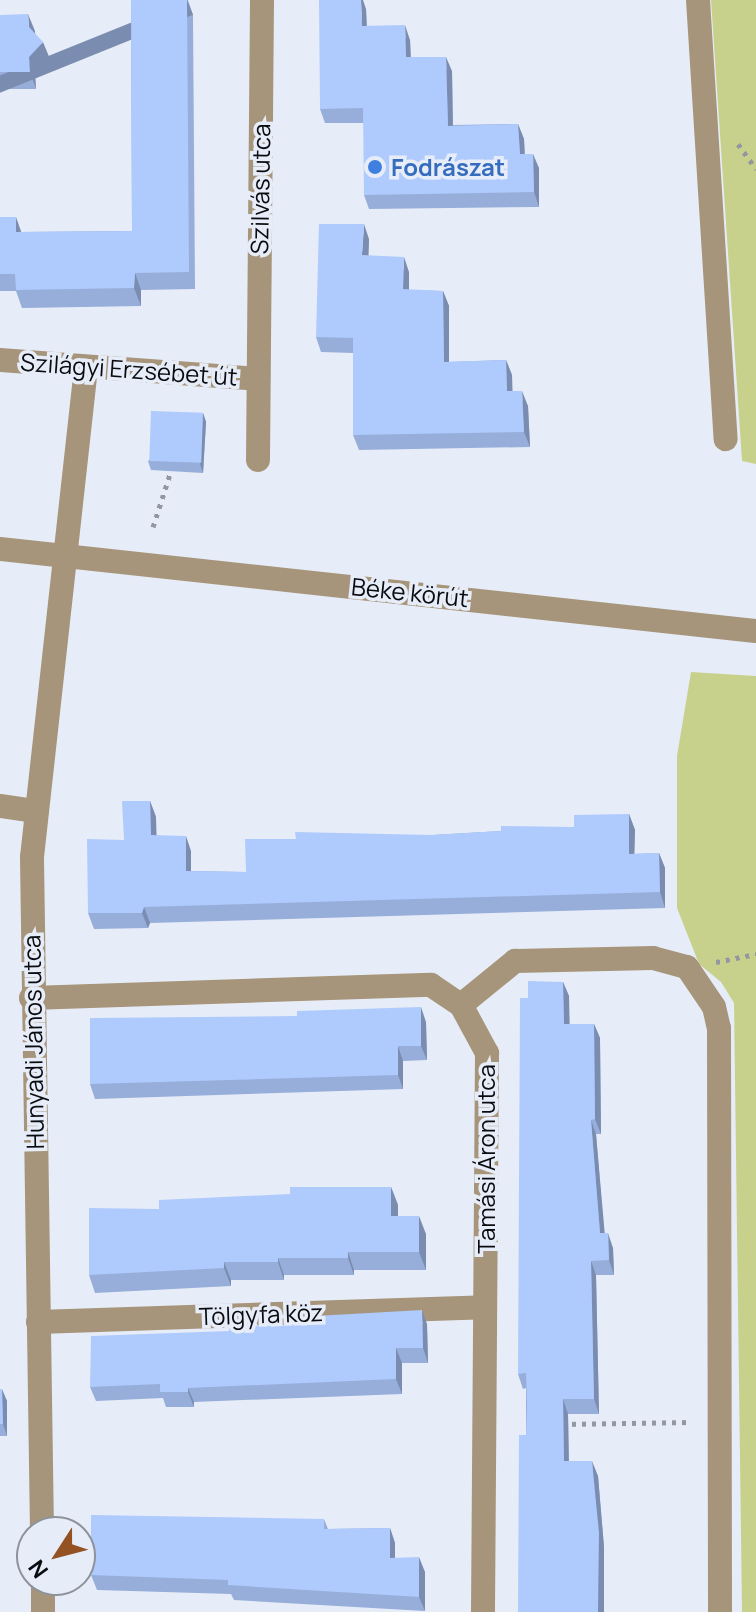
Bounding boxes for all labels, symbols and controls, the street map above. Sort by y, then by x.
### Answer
street label: Szilvás utca [244,123,276,255]
place label: Fodrászat [391,153,505,181]
marker: Fodrászat [366,158,384,176]
street label: Szilágyi Erzsébet út [20,347,238,391]
street label: Béke körút [350,572,470,612]
street label: Hunyadi János utca [17,934,49,1150]
street label: Tamási Áron utca [472,1064,500,1254]
street label: Tölgyfa köz [198,1297,324,1331]
north arrow [16,1516,96,1596]
text: N [21,1554,55,1584]

